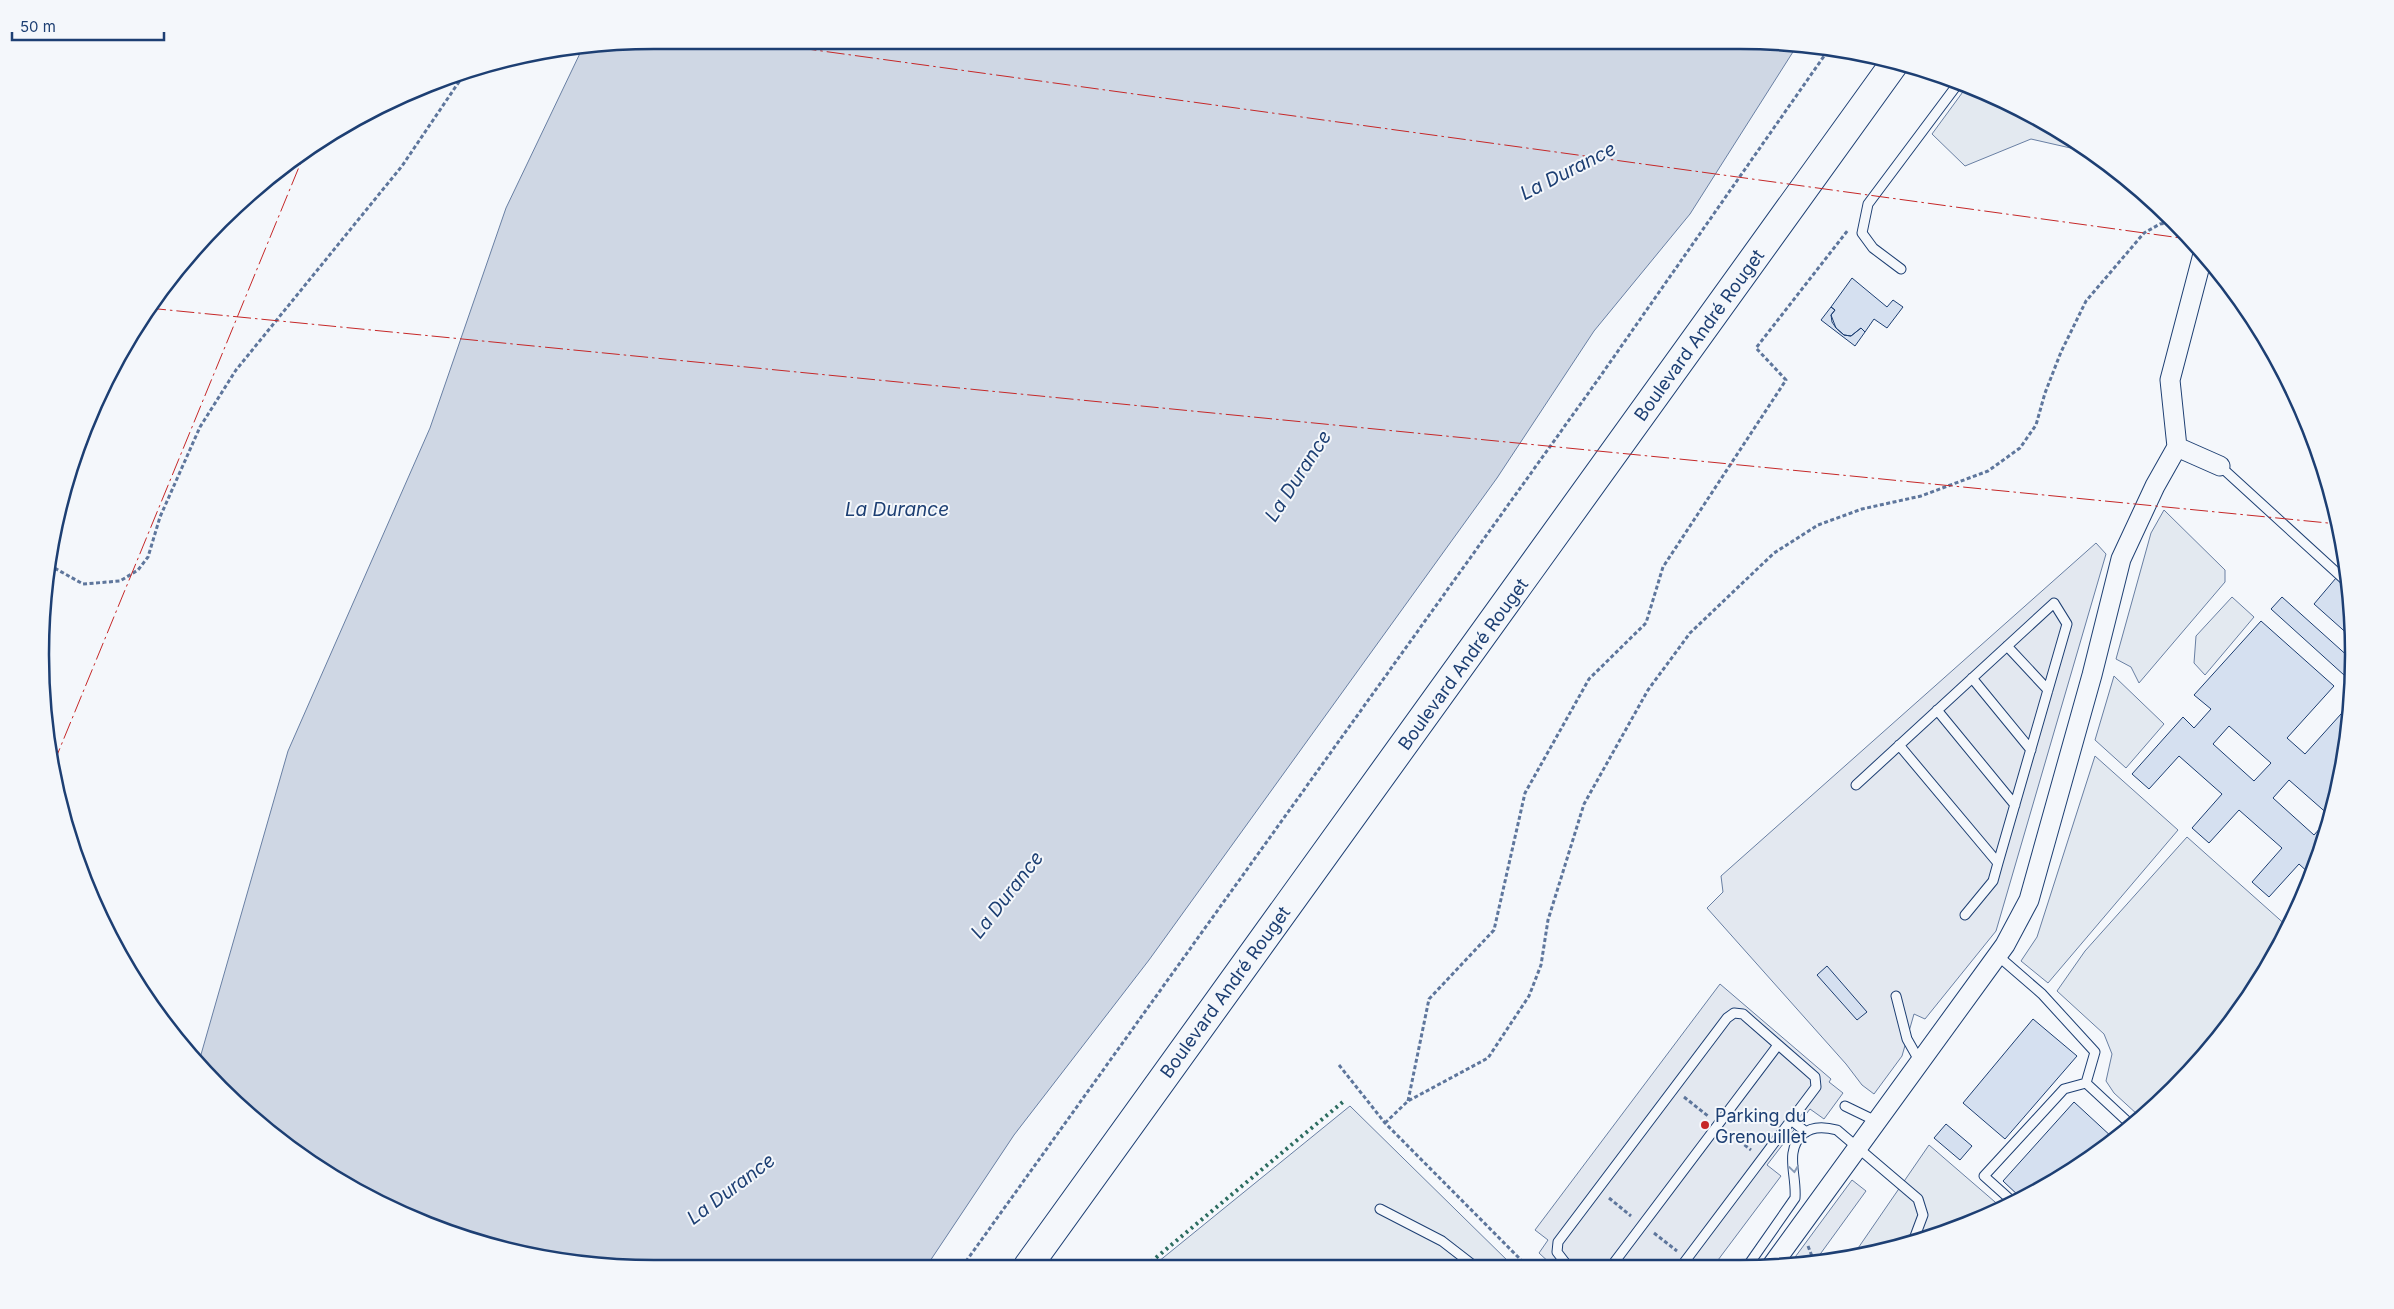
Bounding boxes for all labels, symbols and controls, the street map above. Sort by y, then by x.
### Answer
scale bar [12,10,165,42]
text: 50 m [20,17,56,36]
water label: La Durance [1516,137,1620,205]
street label: Boulevard André Rouget [1630,245,1768,425]
water label: La Durance [1260,426,1336,526]
water label: La Durance [845,498,949,521]
street label: Boulevard André Rouget [1394,574,1532,754]
water label: La Durance [966,847,1048,943]
street label: Boulevard André Rouget [1156,902,1294,1082]
place label: Parking du Grenouillet [1715,1105,1807,1147]
marker: Parking du Grenouillet [1699,1119,1711,1131]
water label: La Durance [682,1148,780,1230]
one-way arrow [1788,1165,1798,1173]

